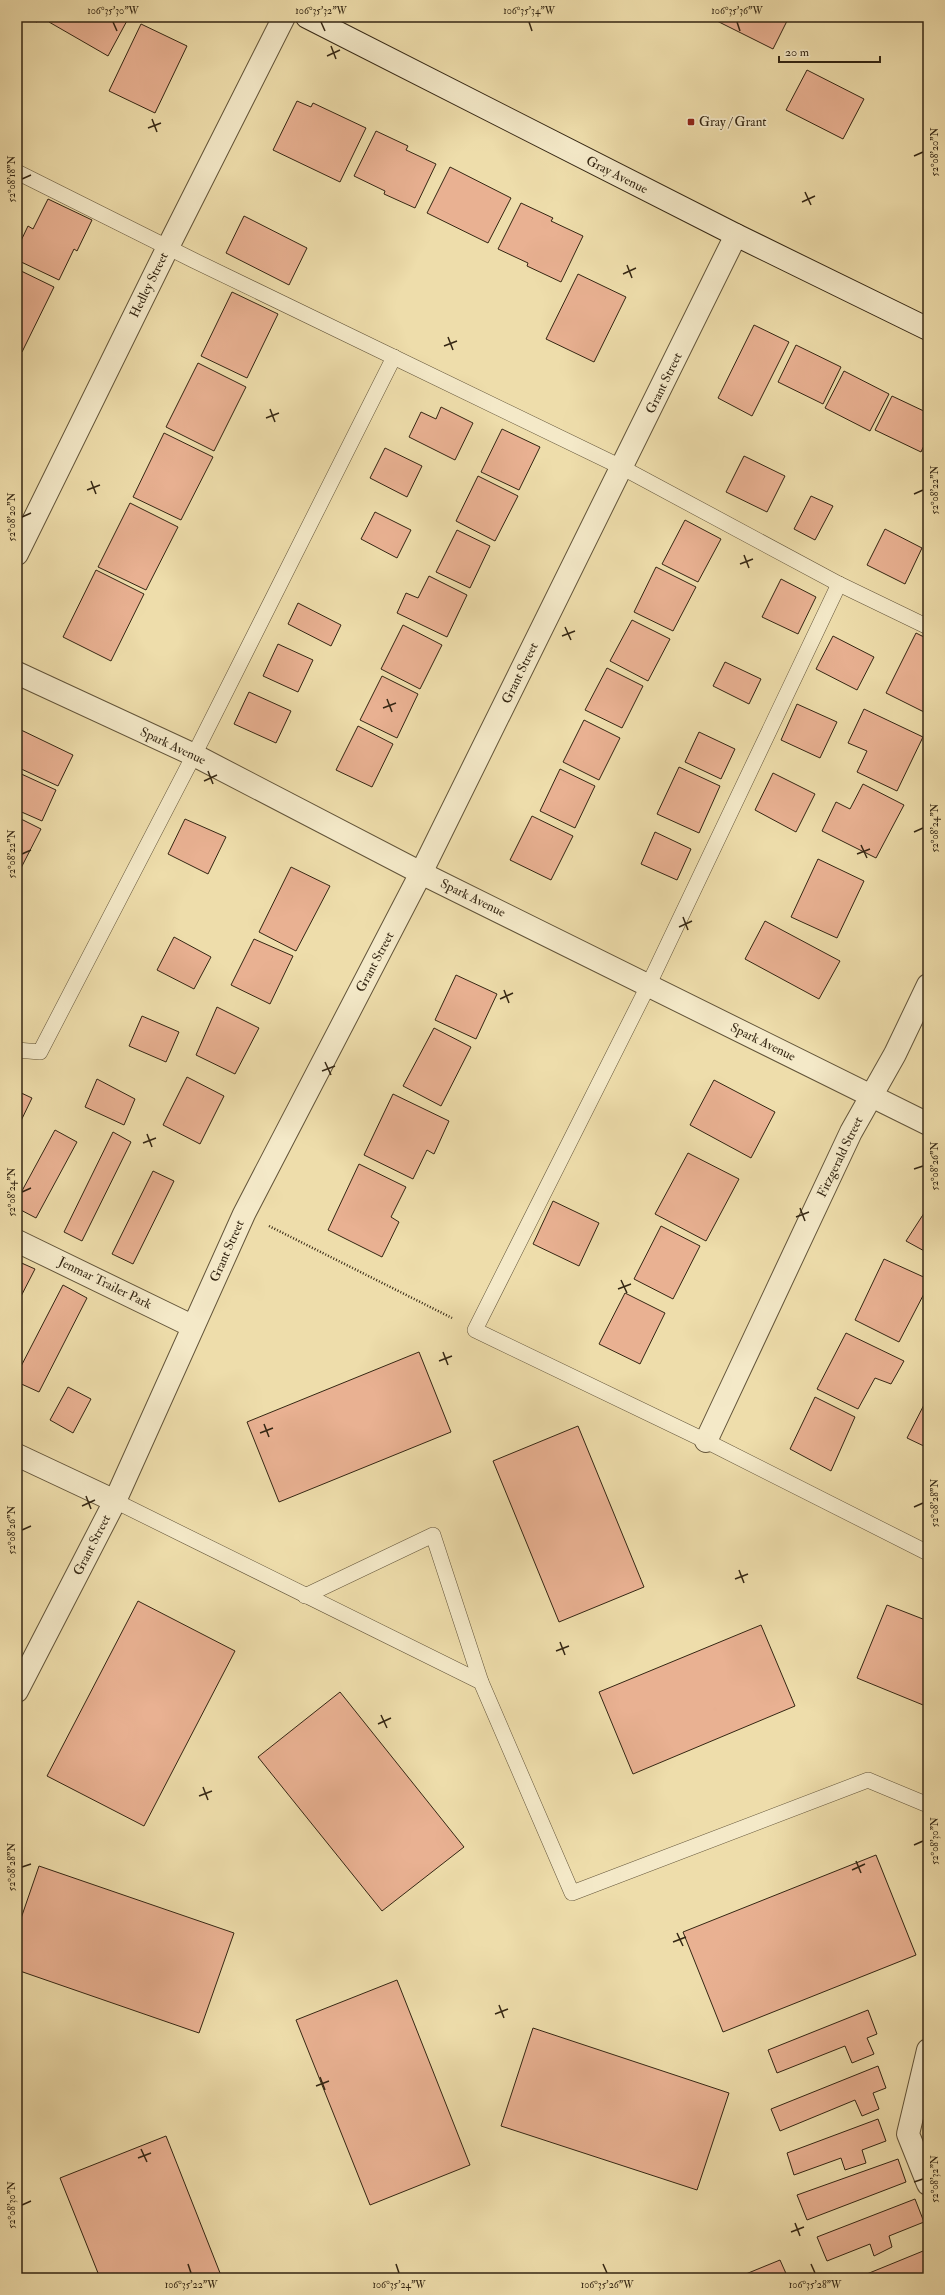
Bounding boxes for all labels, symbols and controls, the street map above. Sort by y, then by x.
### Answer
text: 106°35'30"W [87,5,140,17]
text: 106°35'32"W [295,5,348,17]
text: 106°35'34"W [503,5,556,17]
text: 106°35'36"W [711,5,764,17]
scale bar [779,38,880,64]
text: 20 m [785,45,810,60]
place label: Gray / Grant [699,114,767,131]
marker: Gray / Grant [686,117,696,127]
text: 52°08'20"N [929,128,941,176]
street label: Gray Avenue [583,153,651,199]
text: 52°08'18"N [6,155,18,202]
street label: Hedley Street [126,250,173,321]
street label: Grant Street [642,350,686,416]
text: 52°08'22"N [929,466,941,514]
text: 52°08'20"N [6,493,18,541]
street label: Grant Street [498,640,542,706]
street label: Spark Avenue [137,724,209,769]
text: 52°08'24"N [929,803,941,853]
text: 52°08'22"N [6,830,18,878]
street label: Spark Avenue [437,875,509,922]
street label: Grant Street [352,929,398,995]
street label: Spark Avenue [727,1019,799,1066]
street label: Fitzgerald Street [814,1114,866,1200]
text: 52°08'26"N [929,1142,941,1190]
text: 52°08'24"N [6,1167,18,1217]
street label: Grant Street [206,1218,248,1284]
street label: Jenmar Trailer Park [55,1253,155,1313]
text: 52°08'28"N [929,1479,941,1527]
text: 52°08'26"N [6,1506,18,1554]
street label: Grant Street [70,1512,114,1578]
text: 52°08'30"N [929,1817,941,1865]
text: 52°08'28"N [6,1843,18,1891]
text: 52°08'32"N [929,2155,941,2203]
text: 52°08'30"N [6,2181,18,2229]
text: 106°35'22"W [165,2279,218,2291]
text: 106°35'24"W [372,2279,426,2291]
text: 106°35'26"W [581,2279,634,2291]
text: 106°35'28"W [789,2279,842,2291]

